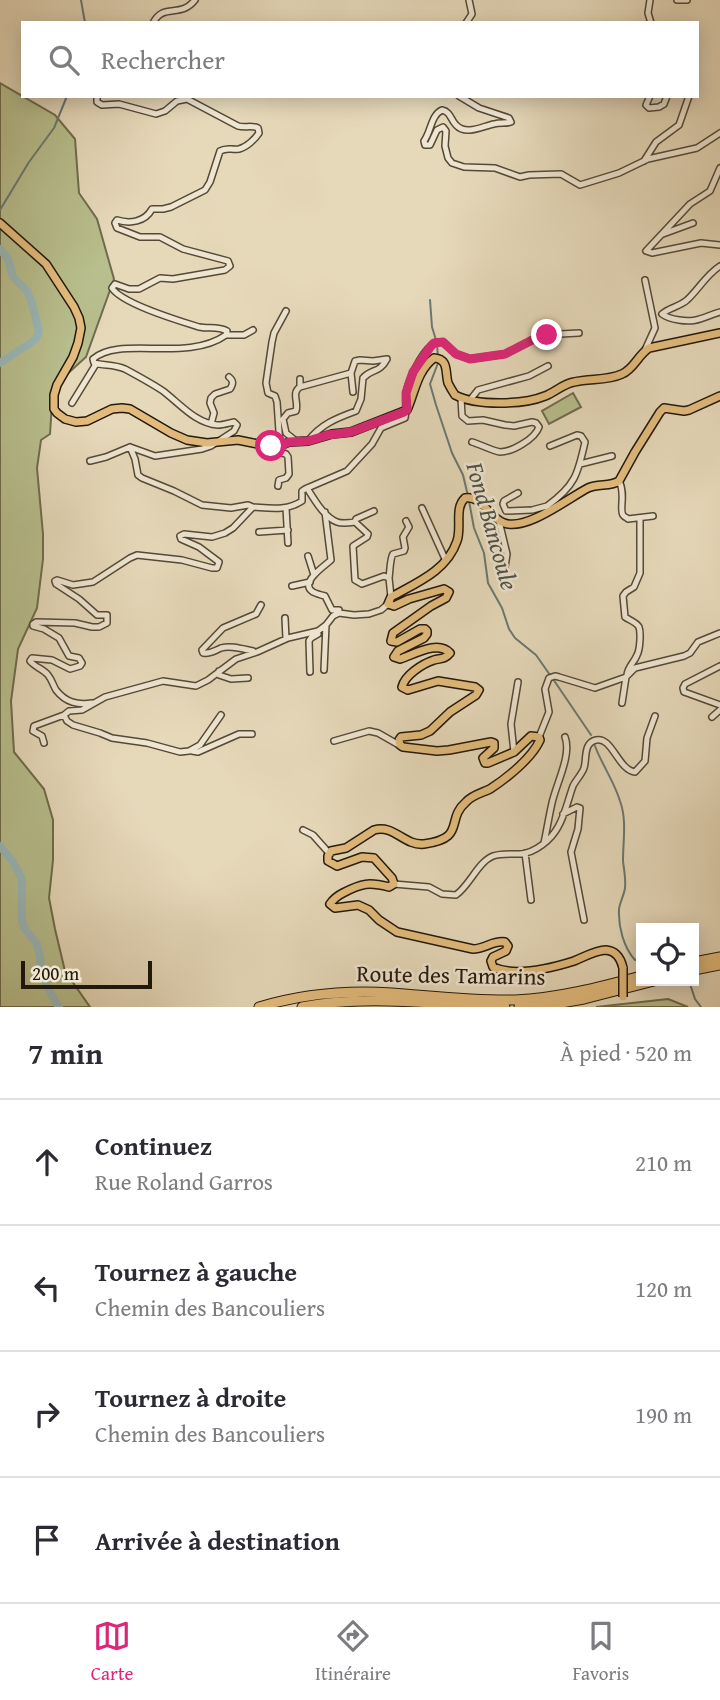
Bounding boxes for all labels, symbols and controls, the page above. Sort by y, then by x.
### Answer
search box [21,21,699,98]
text: Rechercher [101,40,225,79]
icon: search [45,41,83,79]
route end [531,319,562,350]
route start [255,430,286,461]
water label: Fond Bancoule [457,457,528,594]
map controls [636,923,699,986]
button: locate [636,923,699,986]
street label: Route des Tamarins [356,956,546,993]
scale bar [21,958,152,990]
text: 200 m [32,959,79,987]
text: 7 min [28,1031,103,1075]
text: À pied · 520 m [560,1036,692,1069]
text: Continuez [95,1126,212,1165]
icon: ahead [28,1143,66,1181]
text: 210 m [635,1146,692,1179]
text: Rue Roland Garros [95,1165,273,1198]
text: Tournez à gauche [95,1252,297,1291]
icon: left [28,1269,66,1307]
text: 120 m [635,1272,692,1305]
text: Chemin des Bancouliers [95,1291,325,1324]
text: Tournez à droite [95,1378,286,1417]
icon: right [28,1395,66,1433]
text: 190 m [635,1398,692,1431]
text: Chemin des Bancouliers [95,1417,325,1450]
icon: arrive [28,1521,66,1559]
text: Arrivée à destination [95,1521,340,1560]
tab: Carte [91,1617,134,1687]
tab: Itinéraire [315,1617,391,1687]
tab: Favoris [573,1617,629,1687]

